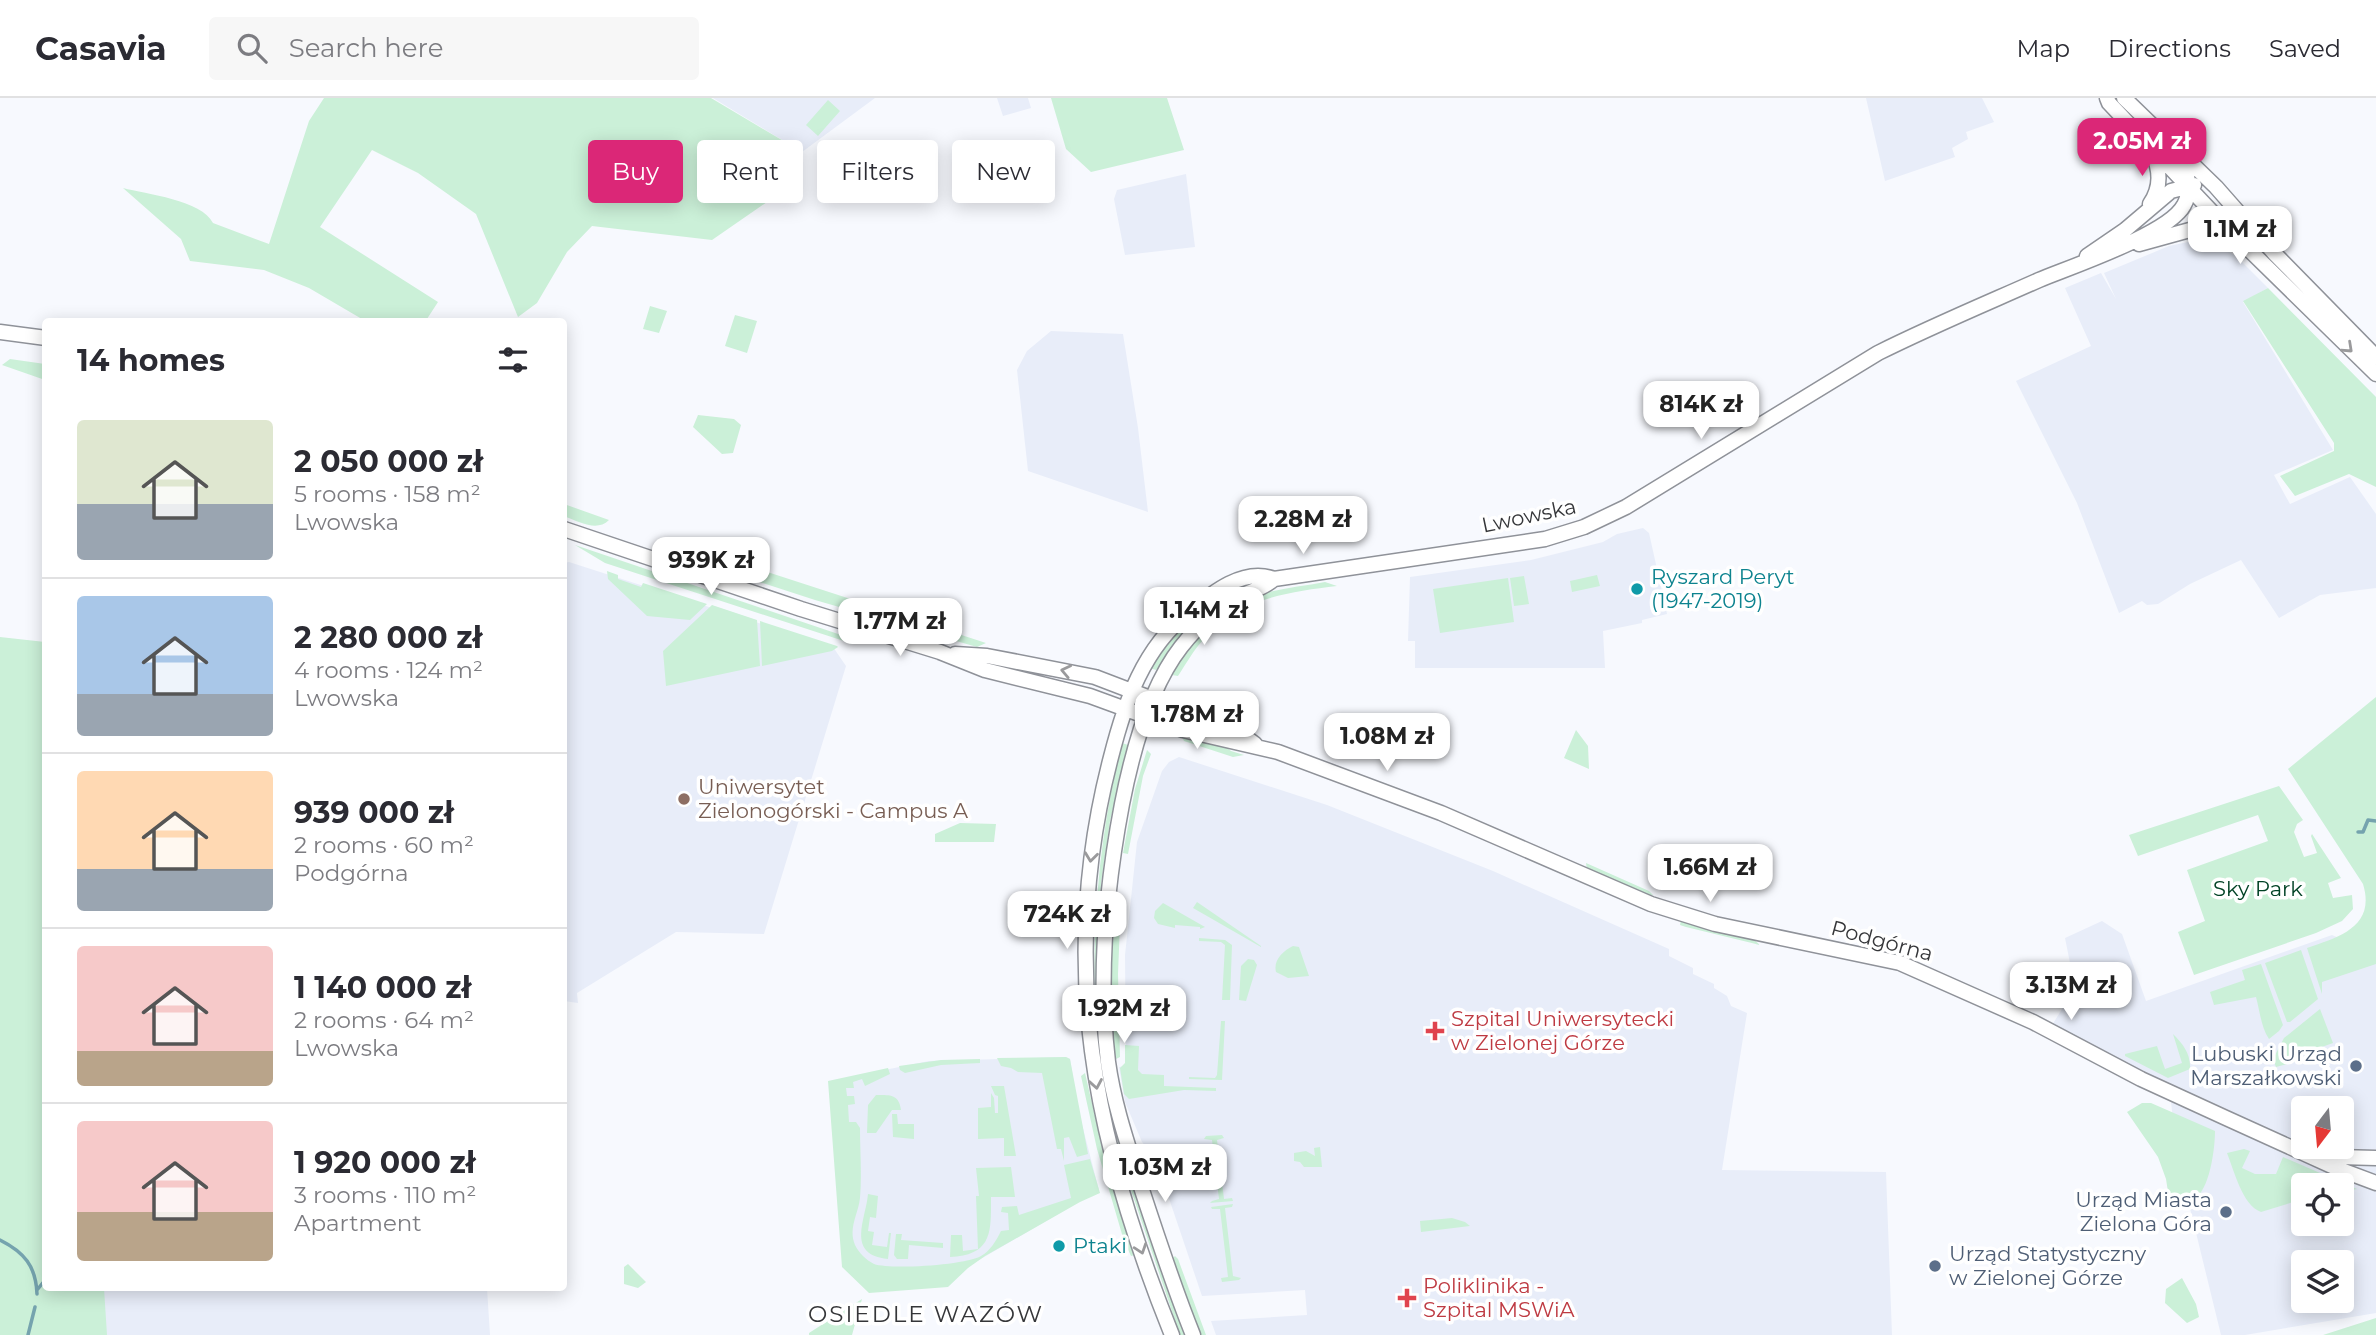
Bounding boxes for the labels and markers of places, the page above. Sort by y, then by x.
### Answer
pin: 2.05M zł [2070,118,2214,178]
pin: 1.1M zł [2175,206,2305,266]
pin: 814K zł [1636,382,1766,441]
pin: 2.28M zł [1231,496,1375,556]
pin: 939K zł [646,538,776,597]
place label: Ryszard Peryt (1947-2019) [1651,564,1795,613]
marker: Ryszard Peryt (1947-2019) [1629,581,1645,597]
pin: 1.14M zł [1132,588,1276,647]
pin: 1.77M zł [828,598,972,658]
pin: 1.78M zł [1125,692,1269,751]
pin: 1.08M zł [1315,714,1459,773]
place label: Uniwersytet Zielonogórski - Campus A [698,774,969,823]
marker: Uniwersytet Zielonogórski - Campus A [676,791,692,807]
pin: 1.66M zł [1638,844,1782,904]
pin: 724K zł [1002,892,1132,951]
pin: 3.13M zł [1999,962,2143,1022]
pin: 1.92M zł [1052,986,1196,1045]
place label: Szpital Uniwersytecki w Zielonej Górze [1451,1006,1674,1055]
marker: Szpital Uniwersytecki w Zielonej Górze [1425,1021,1445,1041]
place label: Lubuski Urząd Marszałkowski [2190,1041,2342,1090]
marker: Lubuski Urząd Marszałkowski [2348,1058,2364,1074]
pin: 1.03M zł [1093,1144,1237,1204]
place label: Urząd Miasta Zielona Góra [2075,1187,2212,1236]
marker: Urząd Miasta Zielona Góra [2218,1204,2234,1220]
place label: Ptaki [1073,1233,1127,1258]
marker: Ptaki [1051,1238,1067,1254]
place label: Urząd Statystyczny w Zielonej Górze [1949,1241,2147,1290]
marker: Urząd Statystyczny w Zielonej Górze [1927,1258,1943,1274]
place label: Poliklinika - Szpital MSWiA [1423,1273,1576,1322]
marker: Poliklinika - Szpital MSWiA [1397,1288,1417,1308]

